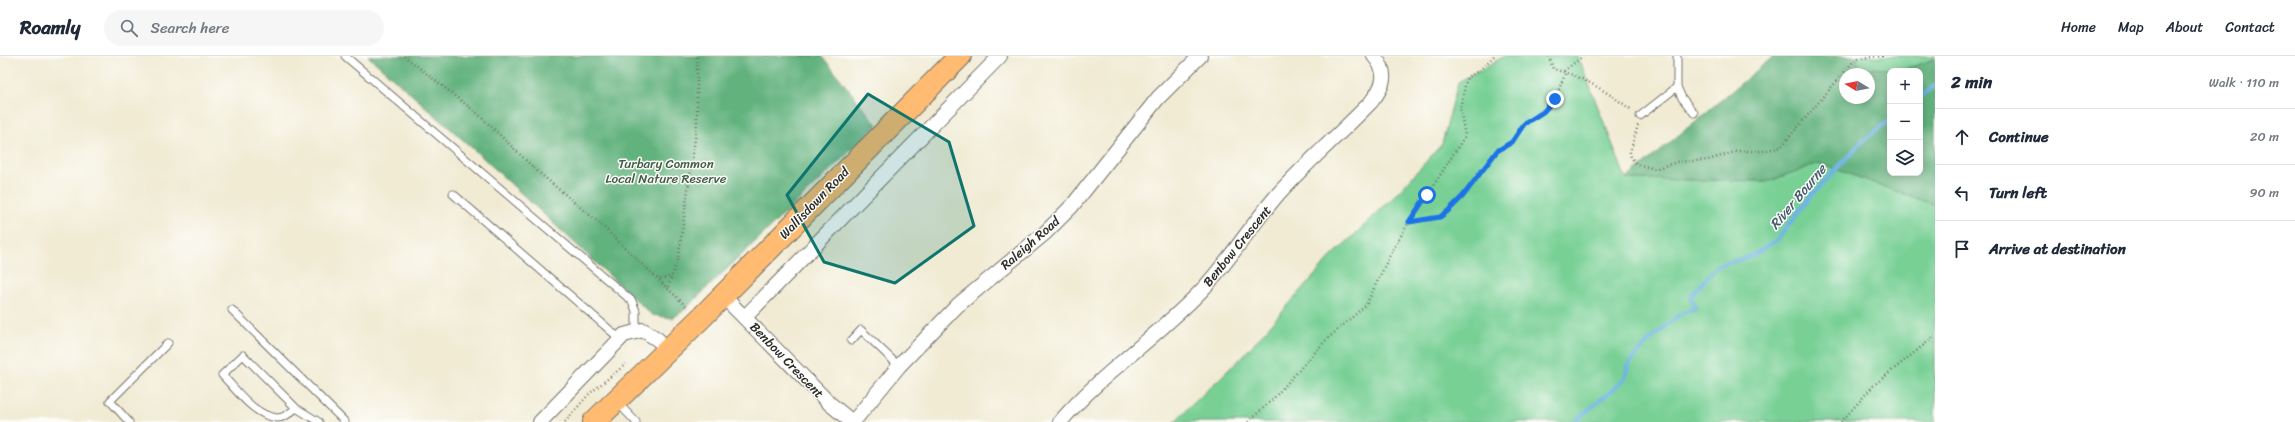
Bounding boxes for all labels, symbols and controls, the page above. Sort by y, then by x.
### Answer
search box [104,10,384,46]
text: Roamly [20,11,80,44]
text: Search here [150,15,229,41]
text: Home [2061,15,2096,40]
text: Map [2118,15,2144,40]
text: About [2166,15,2203,40]
text: Contact [2225,15,2275,40]
icon: search [118,17,140,39]
text: 2 min [1951,67,1992,97]
north arrow [1839,68,1875,104]
map controls [1887,68,1923,176]
button: + [1887,68,1923,104]
text: Walk · 110 m [2209,71,2279,94]
route end [1546,90,1564,108]
button: − [1887,104,1923,140]
text: Continue [1989,124,2049,150]
text: 20 m [2250,125,2279,148]
icon: ahead [1951,126,1973,148]
button: layers [1887,140,1923,176]
park label: Turbary Common Local Nature Reserve [606,152,727,190]
water label: River Bourne [1763,157,1834,235]
street label: Wallisdown Road [773,161,856,245]
text: Turn left [1989,180,2047,206]
text: 90 m [2249,181,2279,204]
icon: left [1951,182,1973,204]
route start [1418,186,1436,204]
street label: Benbow Crescent [1197,200,1277,292]
street label: Raleigh Road [995,210,1066,276]
text: Arrive at destination [1989,236,2126,262]
icon: arrive [1951,238,1973,260]
street label: Benbow Crescent [744,316,830,404]

